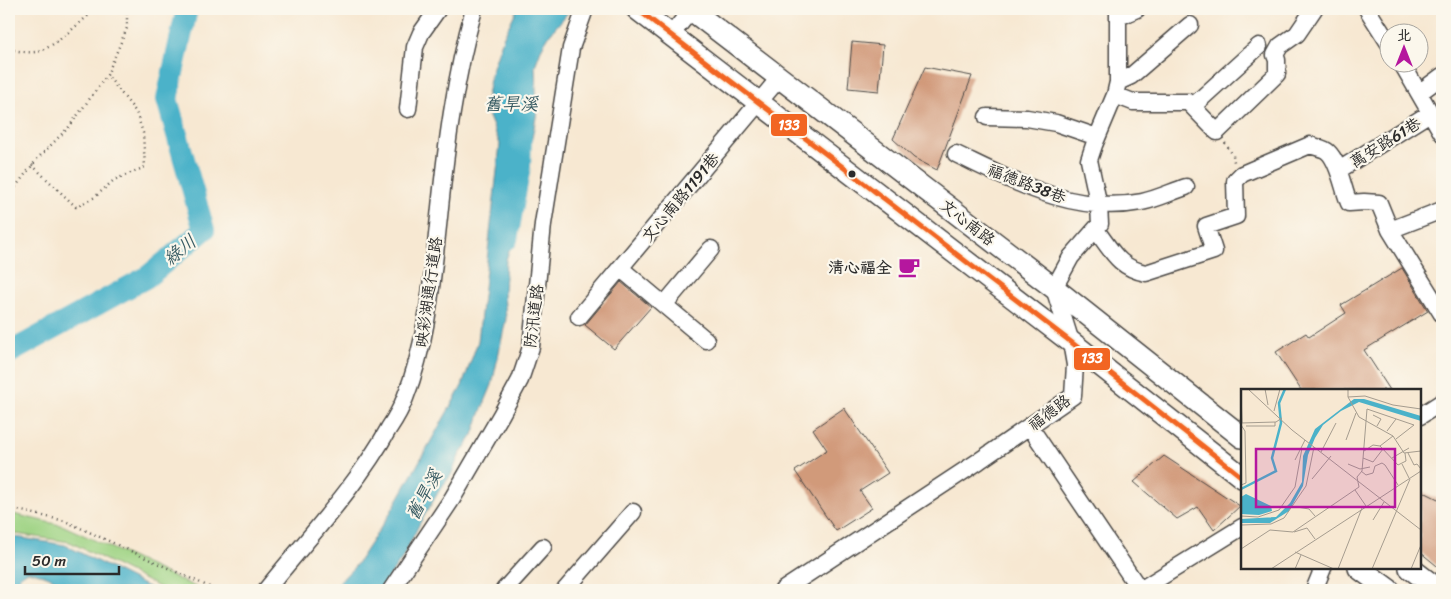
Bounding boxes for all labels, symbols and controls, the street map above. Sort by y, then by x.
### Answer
north arrow [1378,22,1428,72]
text: 北 [1397,23,1411,48]
water label: 舊旱溪 [484,88,539,120]
street label: 萬安路61巷 [1344,109,1427,176]
line badge: 133 [770,113,808,137]
text: 133 [778,113,800,138]
street label: 文心南路1191巷 [634,146,727,249]
street label: 福德路38巷 [983,155,1070,212]
unlabelled marker [847,169,857,179]
street label: 文心南路 [934,191,1002,254]
water label: 綠川 [156,226,205,274]
street label: 映彩湖通行道路 [406,235,451,350]
place label: 清心福全 [828,253,892,282]
cafe icon: 清心福全 [896,254,922,280]
street label: 防汛道路 [515,283,552,350]
text: 133 [1081,346,1103,371]
line badge: 133 [1073,347,1111,371]
street label: 福德路 [1021,386,1077,438]
inset map [1241,389,1421,569]
water label: 舊旱溪 [397,463,452,526]
scale bar [25,544,119,576]
text: 50 m [32,548,67,574]

